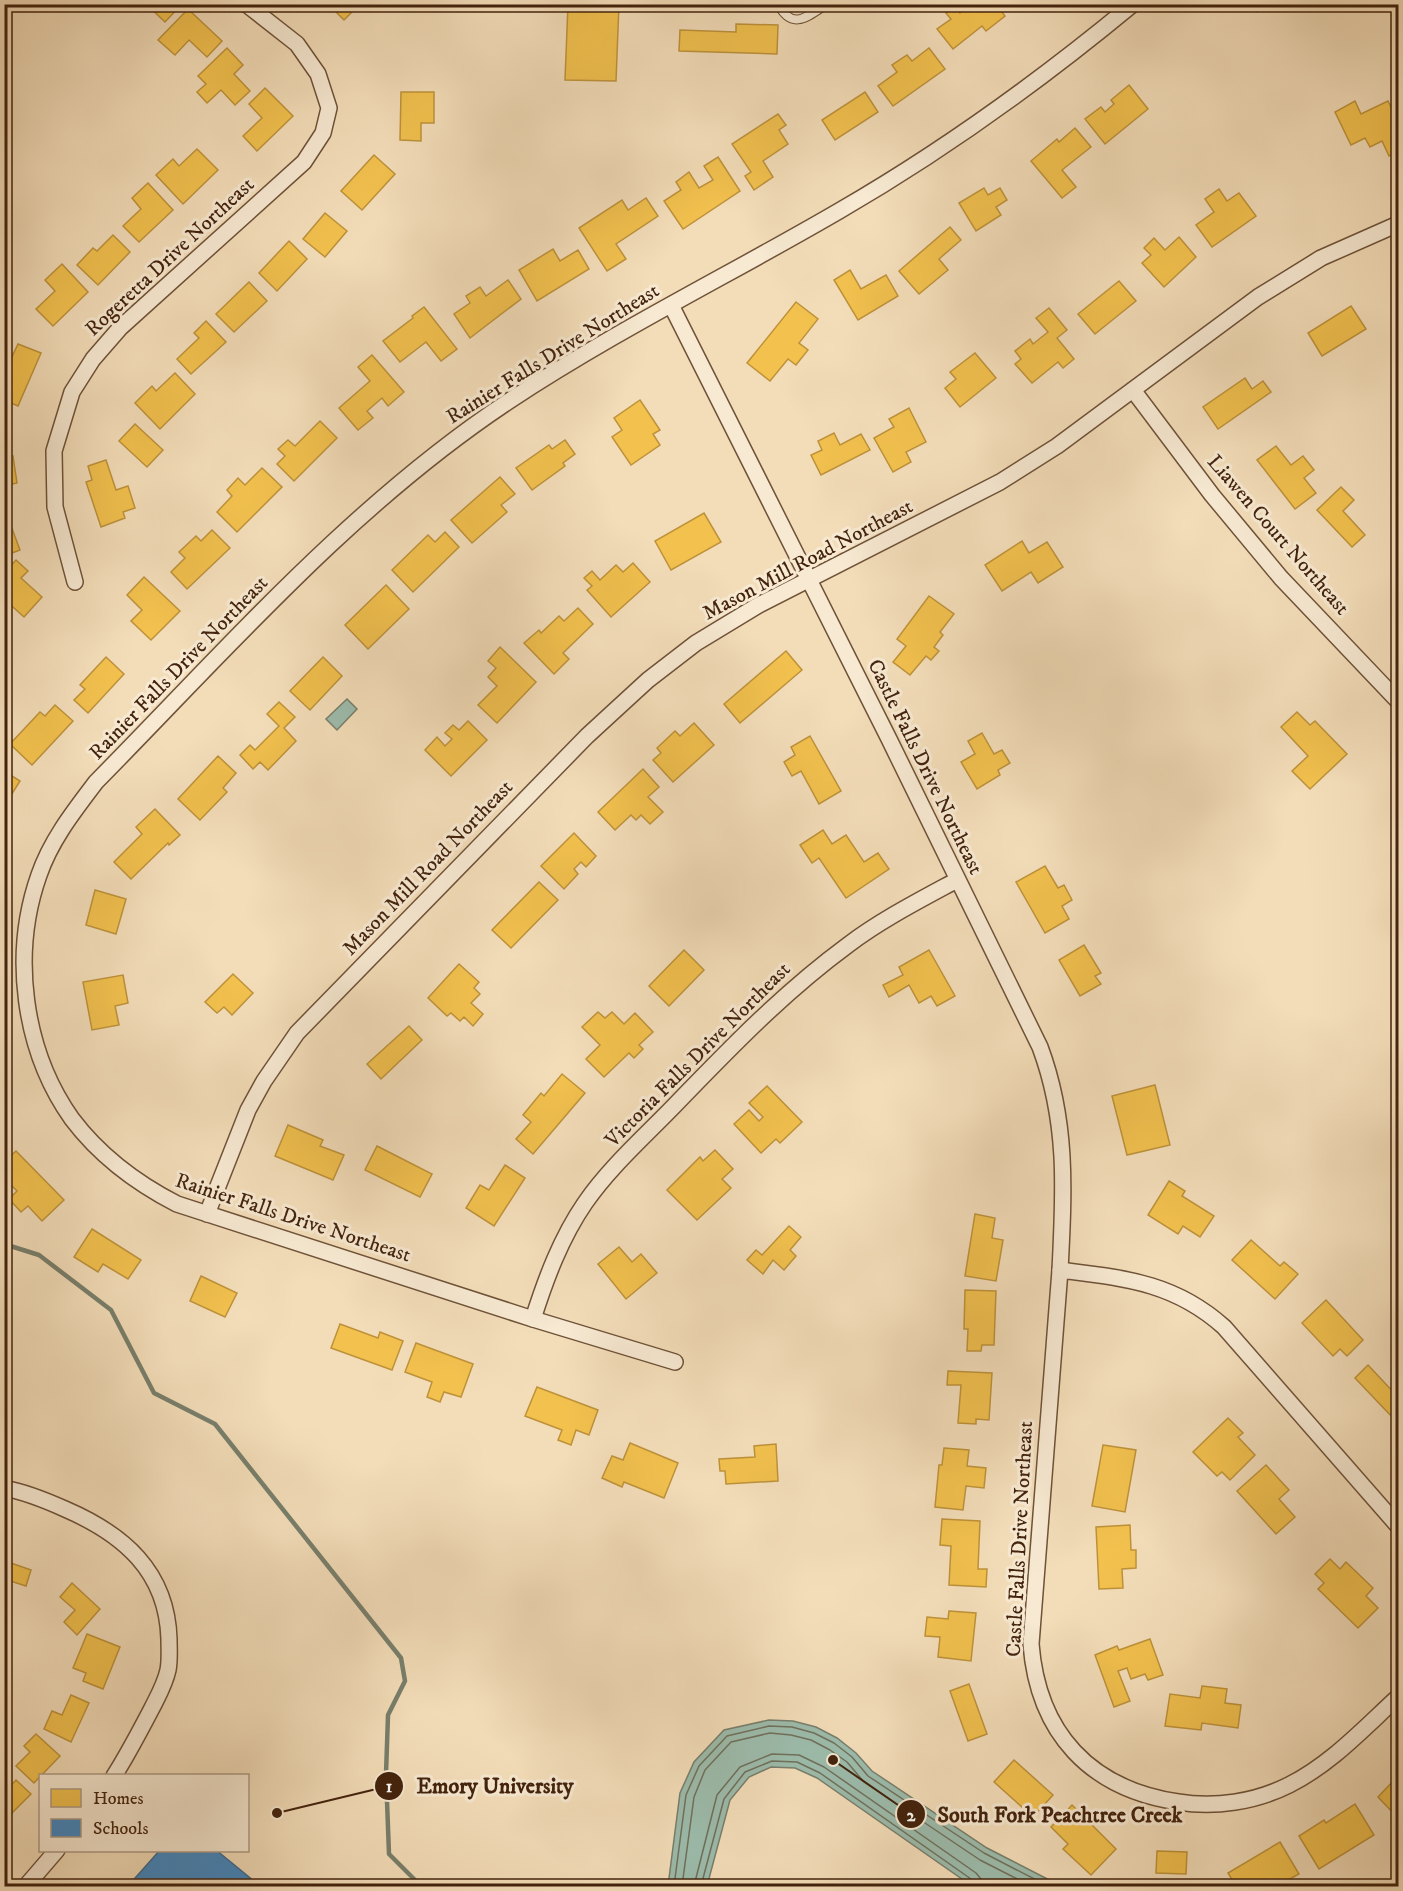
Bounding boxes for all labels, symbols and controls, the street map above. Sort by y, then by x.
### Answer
street label: Rogeretta Drive Northeast [80,172,260,342]
street label: Rainier Falls Drive Northeast [442,278,664,430]
street label: Liawen Court Northeast [1201,449,1355,621]
street label: Mason Mill Road Northeast [698,493,918,626]
street label: Rainier Falls Drive Northeast [84,570,274,766]
street label: Castle Falls Drive Northeast [861,655,989,879]
street label: Mason Mill Road Northeast [337,774,519,961]
street label: Victoria Falls Drive Northeast [599,957,796,1154]
street label: Rainier Falls Drive Northeast [172,1168,414,1268]
street label: Castle Falls Drive Northeast [1001,1420,1039,1658]
callout: Emory University [374,1766,585,1806]
text: Emory University [416,1773,574,1800]
legend [39,1774,249,1852]
text: 1 [386,1776,393,1798]
text: Homes [93,1788,144,1810]
callout: South Fork Peachtree Creek [896,1794,1195,1834]
text: South Fork Peachtree Creek [937,1802,1184,1829]
text: 2 [907,1805,917,1827]
text: Schools [93,1818,148,1840]

